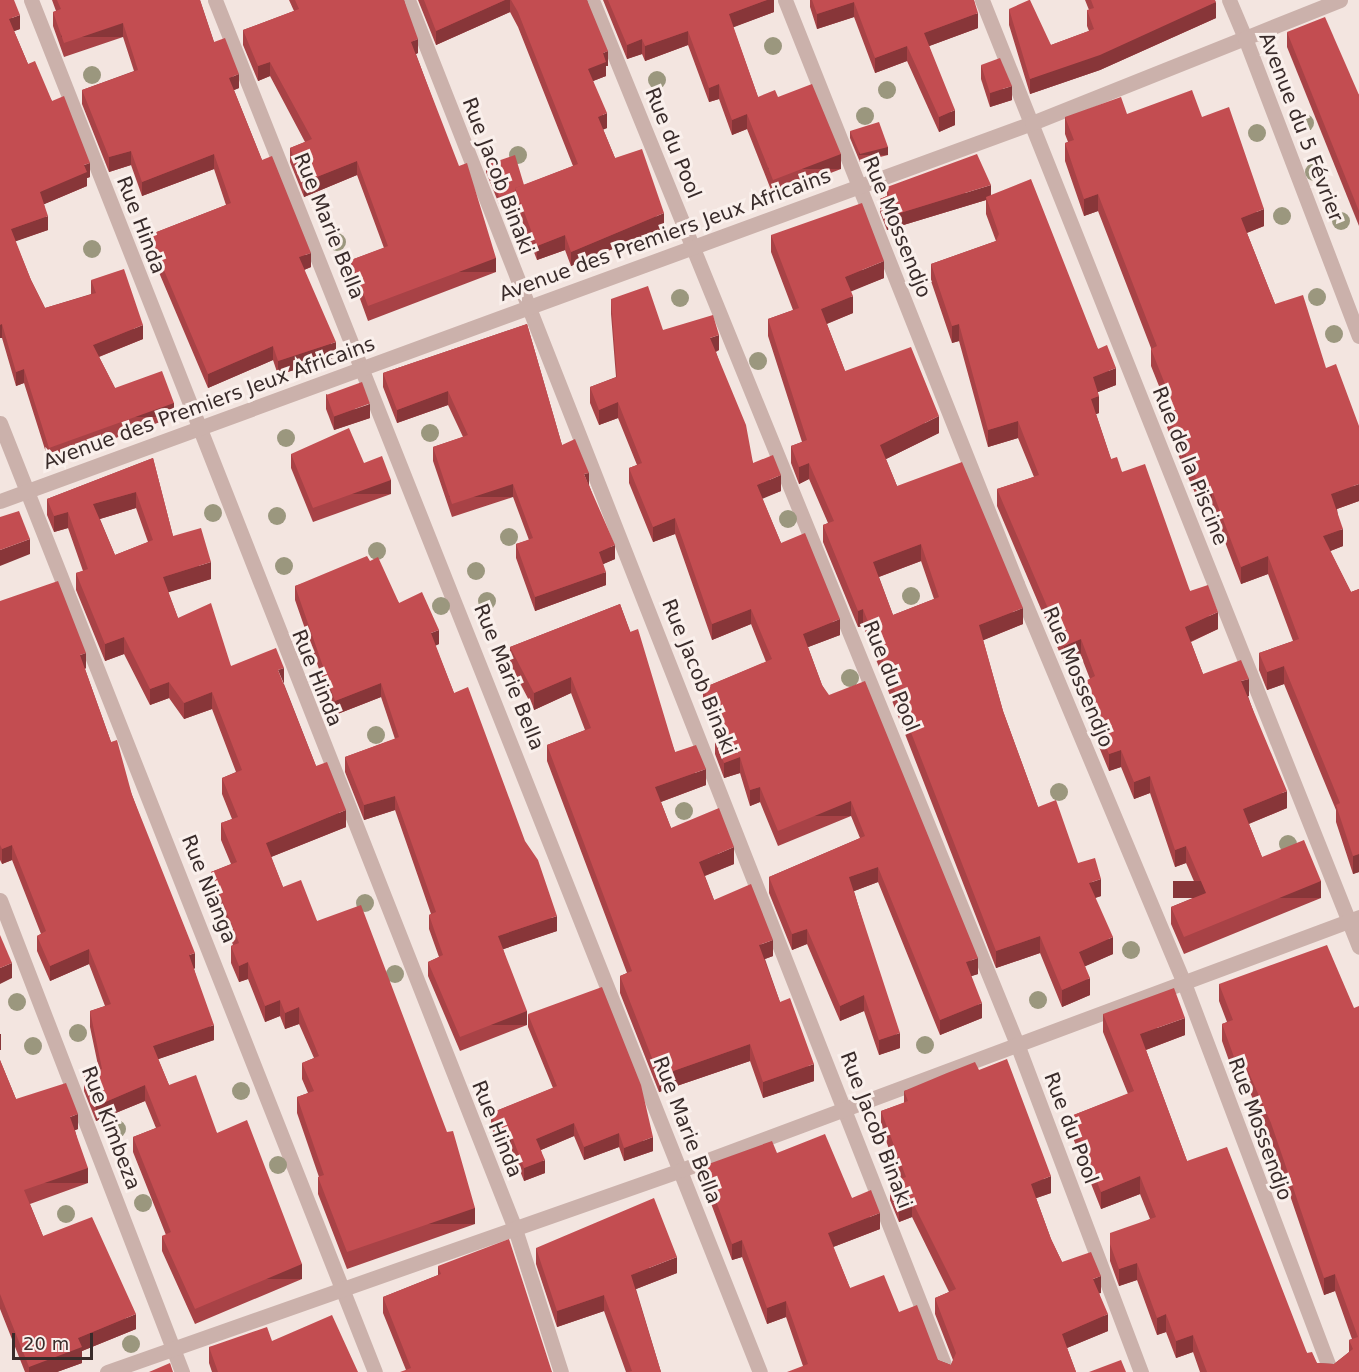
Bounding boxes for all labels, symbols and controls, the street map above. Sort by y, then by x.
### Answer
street label: Avenue du 5 Février [1254,29,1348,225]
street label: Rue du Pool [640,84,706,202]
street label: Rue Jacob Binaki [457,94,539,258]
street label: Rue Marie Bella [289,149,369,303]
street label: Rue Mossendjo [858,153,936,301]
street label: Avenue des Premiers Jeux Africains [496,164,834,306]
street label: Rue Hinda [111,173,171,277]
street label: Avenue des Premiers Jeux Africains [40,332,378,474]
street label: Rue de la Piscine [1147,383,1233,549]
street label: Rue Jacob Binaki [657,595,741,759]
street label: Rue Marie Bella [469,600,549,754]
street label: Rue Mossendjo [1038,603,1118,751]
street label: Rue du Pool [858,617,924,735]
street label: Rue Hinda [287,626,347,730]
street label: Rue Nianga [176,831,242,947]
street label: Rue Jacob Binaki [835,1048,917,1212]
street label: Rue Marie Bella [648,1053,726,1207]
street label: Rue Mossendjo [1223,1054,1297,1204]
street label: Rue Kimbeza [76,1063,146,1193]
street label: Rue du Pool [1039,1069,1103,1187]
street label: Rue Hinda [467,1077,527,1181]
scale bar [15,1321,96,1359]
text: 20 m [23,1333,69,1354]

